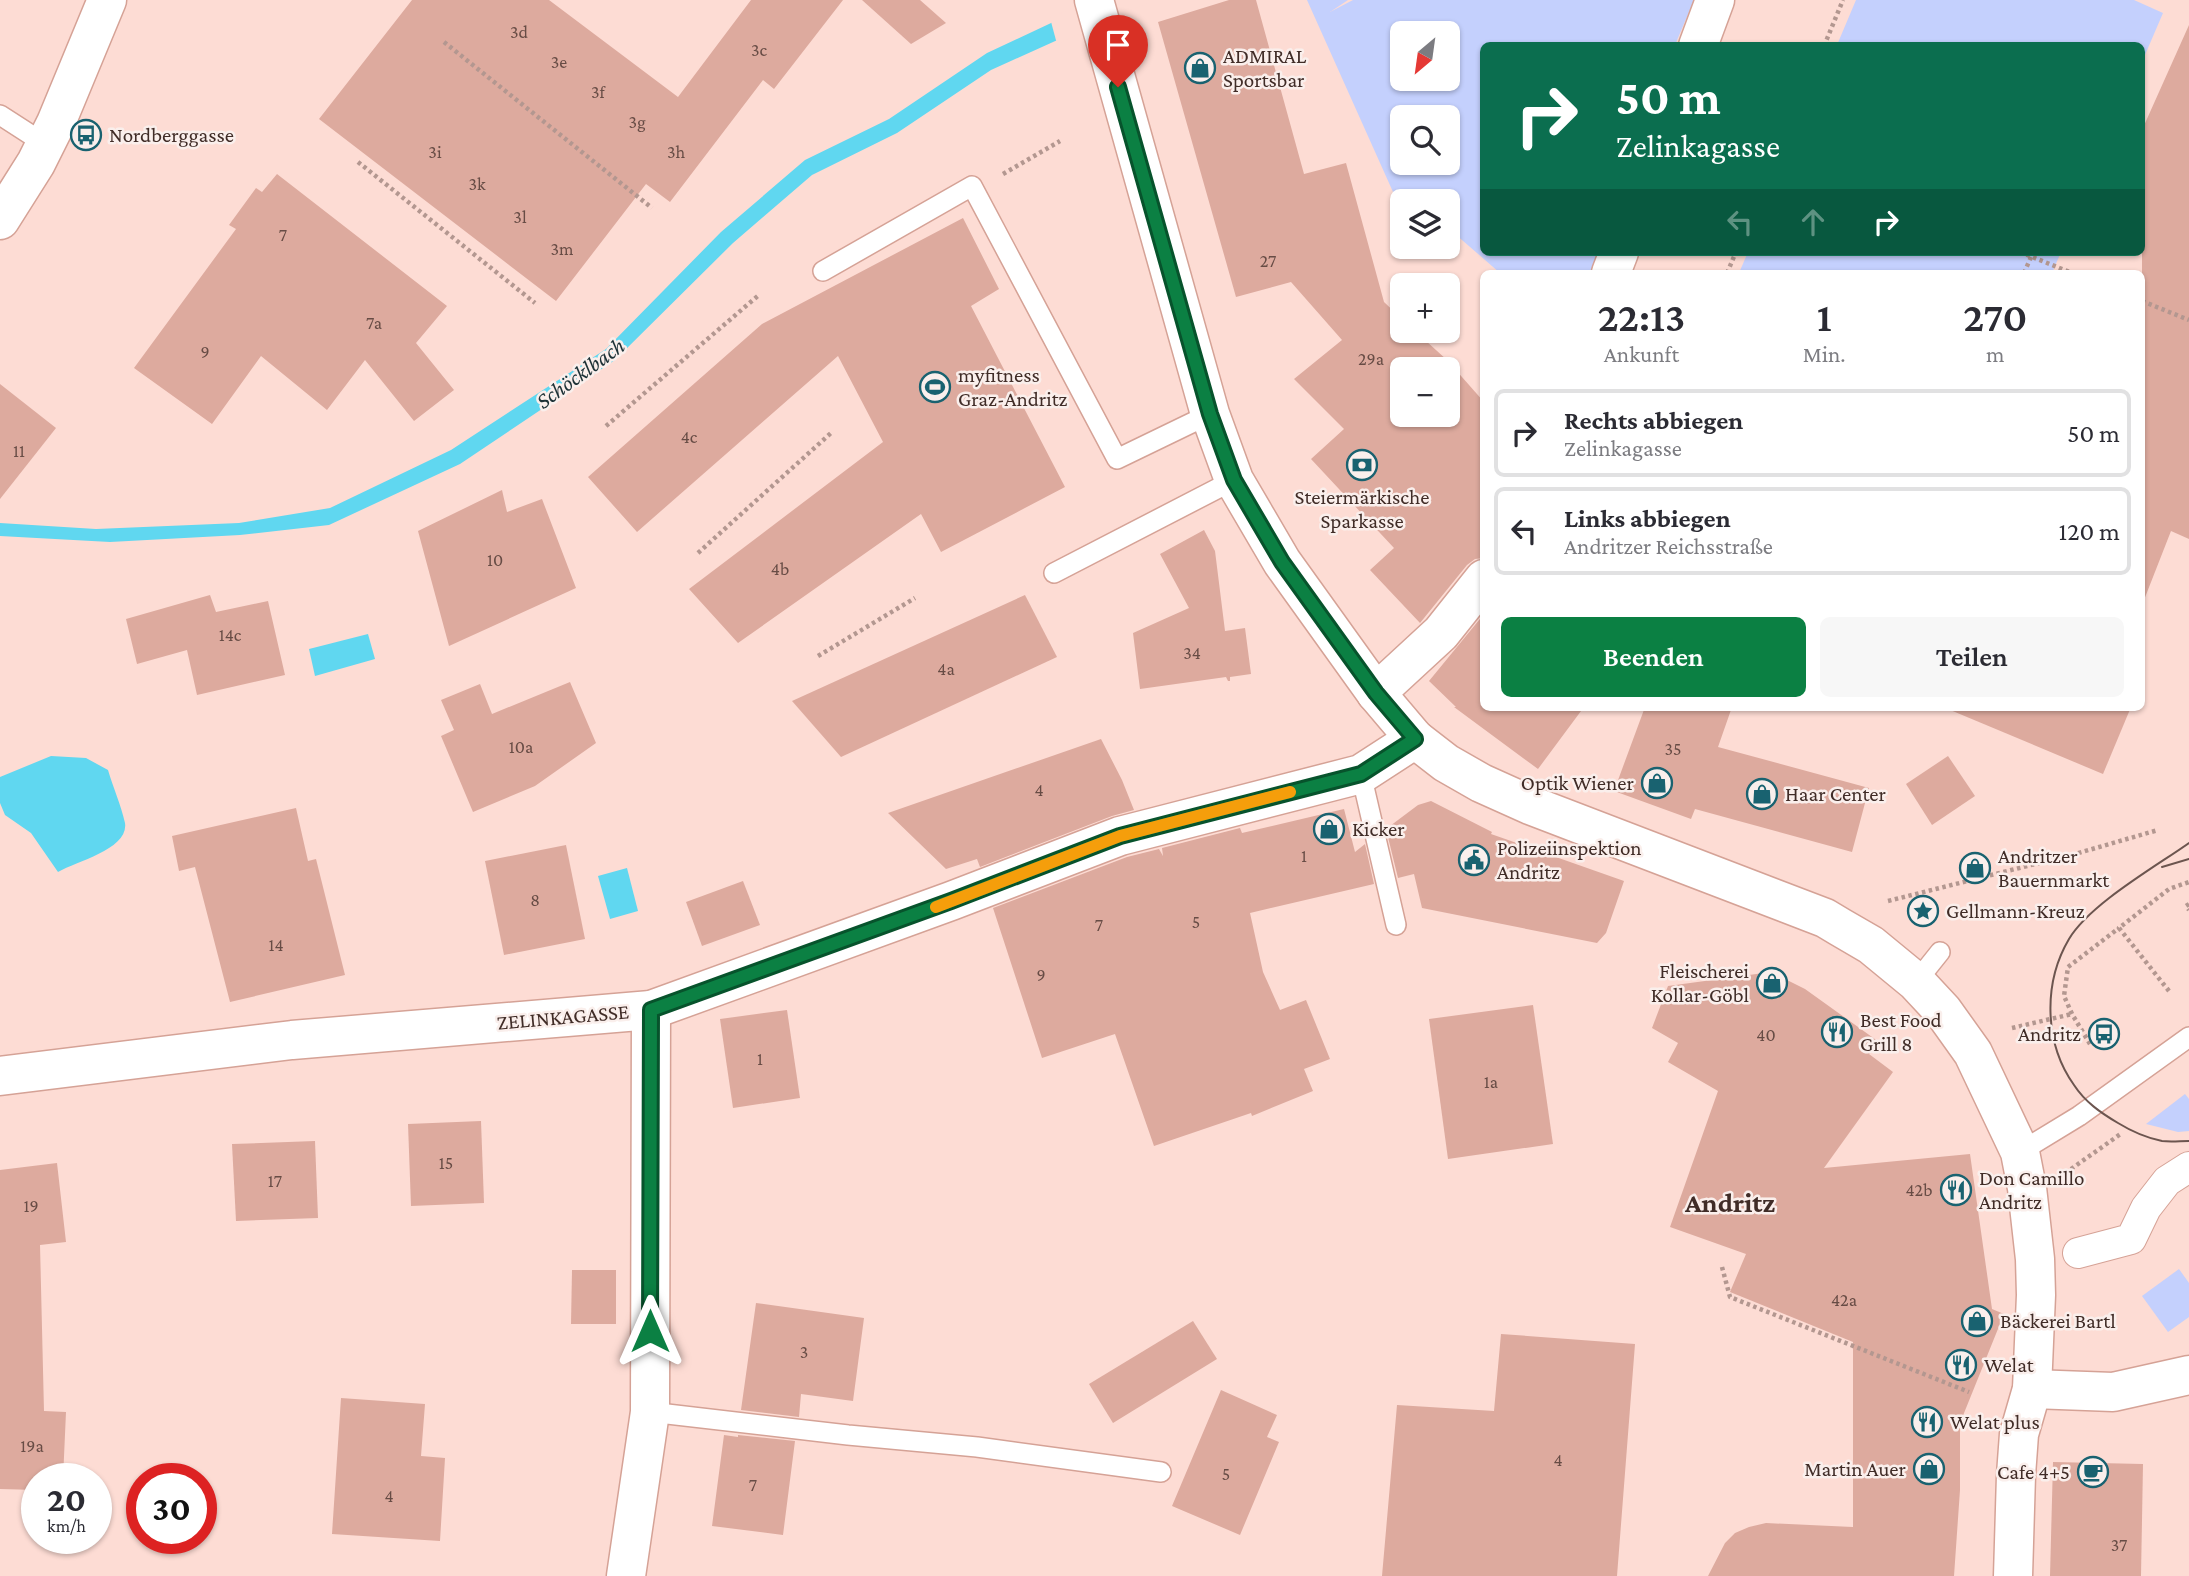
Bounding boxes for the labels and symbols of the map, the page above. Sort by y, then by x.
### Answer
pin [1088,15,1148,87]
north arrow [1390,21,1460,91]
house number: 3d [510,22,529,42]
house number: 3c [751,40,768,60]
place label: ADMIRAL Sportsbar [1223,44,1307,92]
shop icon: ADMIRAL Sportsbar [1183,51,1217,85]
house number: 3e [551,52,567,72]
house number: 3f [591,82,607,102]
house number: 3g [628,112,646,132]
bus stop icon: Nordberggasse [69,118,103,152]
place label: Nordberggasse [109,123,234,147]
house number: 3i [428,142,442,162]
house number: 3h [667,142,685,162]
house number: 3k [468,174,486,194]
house number: 3l [513,207,527,227]
house number: 7 [279,225,287,245]
house number: 3m [550,239,574,259]
house number: 27 [1260,251,1276,271]
house number: 7a [366,313,382,333]
water label: Schöcklbach [531,332,629,414]
house number: 9 [200,342,210,362]
house number: 29a [1358,349,1384,369]
place label: myfitness Graz-Andritz [958,363,1068,411]
sports icon: myfitness Graz-Andritz [918,370,952,404]
house number: 4c [681,427,698,447]
house number: 11 [13,441,25,461]
bank icon: Steiermärkische Sparkasse [1345,448,1379,482]
place label: Steiermärkische Sparkasse [1295,485,1429,533]
house number: 10 [487,550,503,570]
house number: 4b [771,559,789,579]
house number: 14c [219,625,242,645]
house number: 34 [1183,643,1201,663]
house number: 4a [937,659,955,679]
house number: 10a [509,737,533,757]
house number: 35 [1664,739,1682,759]
shop icon: Optik Wiener [1640,766,1674,800]
place label: Optik Wiener [1521,771,1635,795]
shop icon: Haar Center [1745,777,1779,811]
house number: 4 [1034,780,1044,800]
place label: Haar Center [1785,782,1886,806]
shop icon: Kicker [1312,812,1346,846]
place label: Kicker [1352,817,1405,841]
place label: Polizeiinspektion Andritz [1497,836,1642,884]
public building icon: Polizeiinspektion Andritz [1457,843,1491,877]
place label: Andritzer Bauernmarkt [1998,844,2110,892]
house number: 1 [1301,846,1307,866]
shop icon: Andritzer Bauernmarkt [1958,851,1992,885]
house number: 8 [530,890,540,910]
place icon: Gellmann-Kreuz [1906,894,1940,928]
place label: Gellmann-Kreuz [1946,899,2085,923]
house number: 5 [1192,912,1200,932]
house number: 7 [1095,915,1103,935]
house number: 14 [268,935,284,955]
place label: Fleischerei Kollar-Göbl [1651,959,1749,1007]
house number: 9 [1036,965,1046,985]
shop icon: Fleischerei Kollar-Göbl [1755,966,1789,1000]
street label: ZELINKAGASSE [496,999,630,1035]
place label: Best Food Grill 8 [1860,1008,1942,1056]
restaurant icon: Best Food Grill 8 [1820,1015,1854,1049]
bus stop icon: Andritz [2087,1017,2121,1051]
place label: Andritz [2018,1022,2081,1046]
house number: 40 [1756,1025,1776,1045]
house number: 1 [757,1049,763,1069]
house number: 1a [1484,1072,1498,1092]
house number: 15 [439,1153,453,1173]
place label: Don Camillo Andritz [1979,1166,2084,1214]
house number: 17 [268,1171,282,1191]
restaurant icon: Don Camillo Andritz [1939,1173,1973,1207]
house number: 42b [1906,1180,1932,1200]
district label: Andritz [1684,1187,1775,1218]
house number: 19 [23,1196,39,1216]
house number: 42a [1831,1290,1857,1310]
position arrow [613,1294,687,1368]
shop icon: Bäckerei Bartl [1960,1304,1994,1338]
place label: Bäckerei Bartl [2000,1309,2116,1333]
house number: 3 [800,1342,808,1362]
restaurant icon: Welat [1944,1348,1978,1382]
place label: Welat [1984,1353,2035,1377]
restaurant icon: Welat plus [1910,1405,1944,1439]
place label: Welat plus [1950,1410,2040,1434]
house number: 19a [20,1436,44,1456]
house number: 4 [1553,1450,1563,1470]
shop icon: Martin Auer [1912,1452,1946,1486]
cafe icon: Cafe 4+5 [2076,1455,2110,1489]
place label: Martin Auer [1804,1457,1907,1481]
place label: Cafe 4+5 [1997,1460,2070,1484]
speed limit sign: 30 [126,1463,217,1554]
house number: 5 [1222,1464,1230,1484]
house number: 7 [749,1475,757,1495]
house number: 4 [384,1486,394,1506]
house number: 37 [2111,1535,2127,1555]

